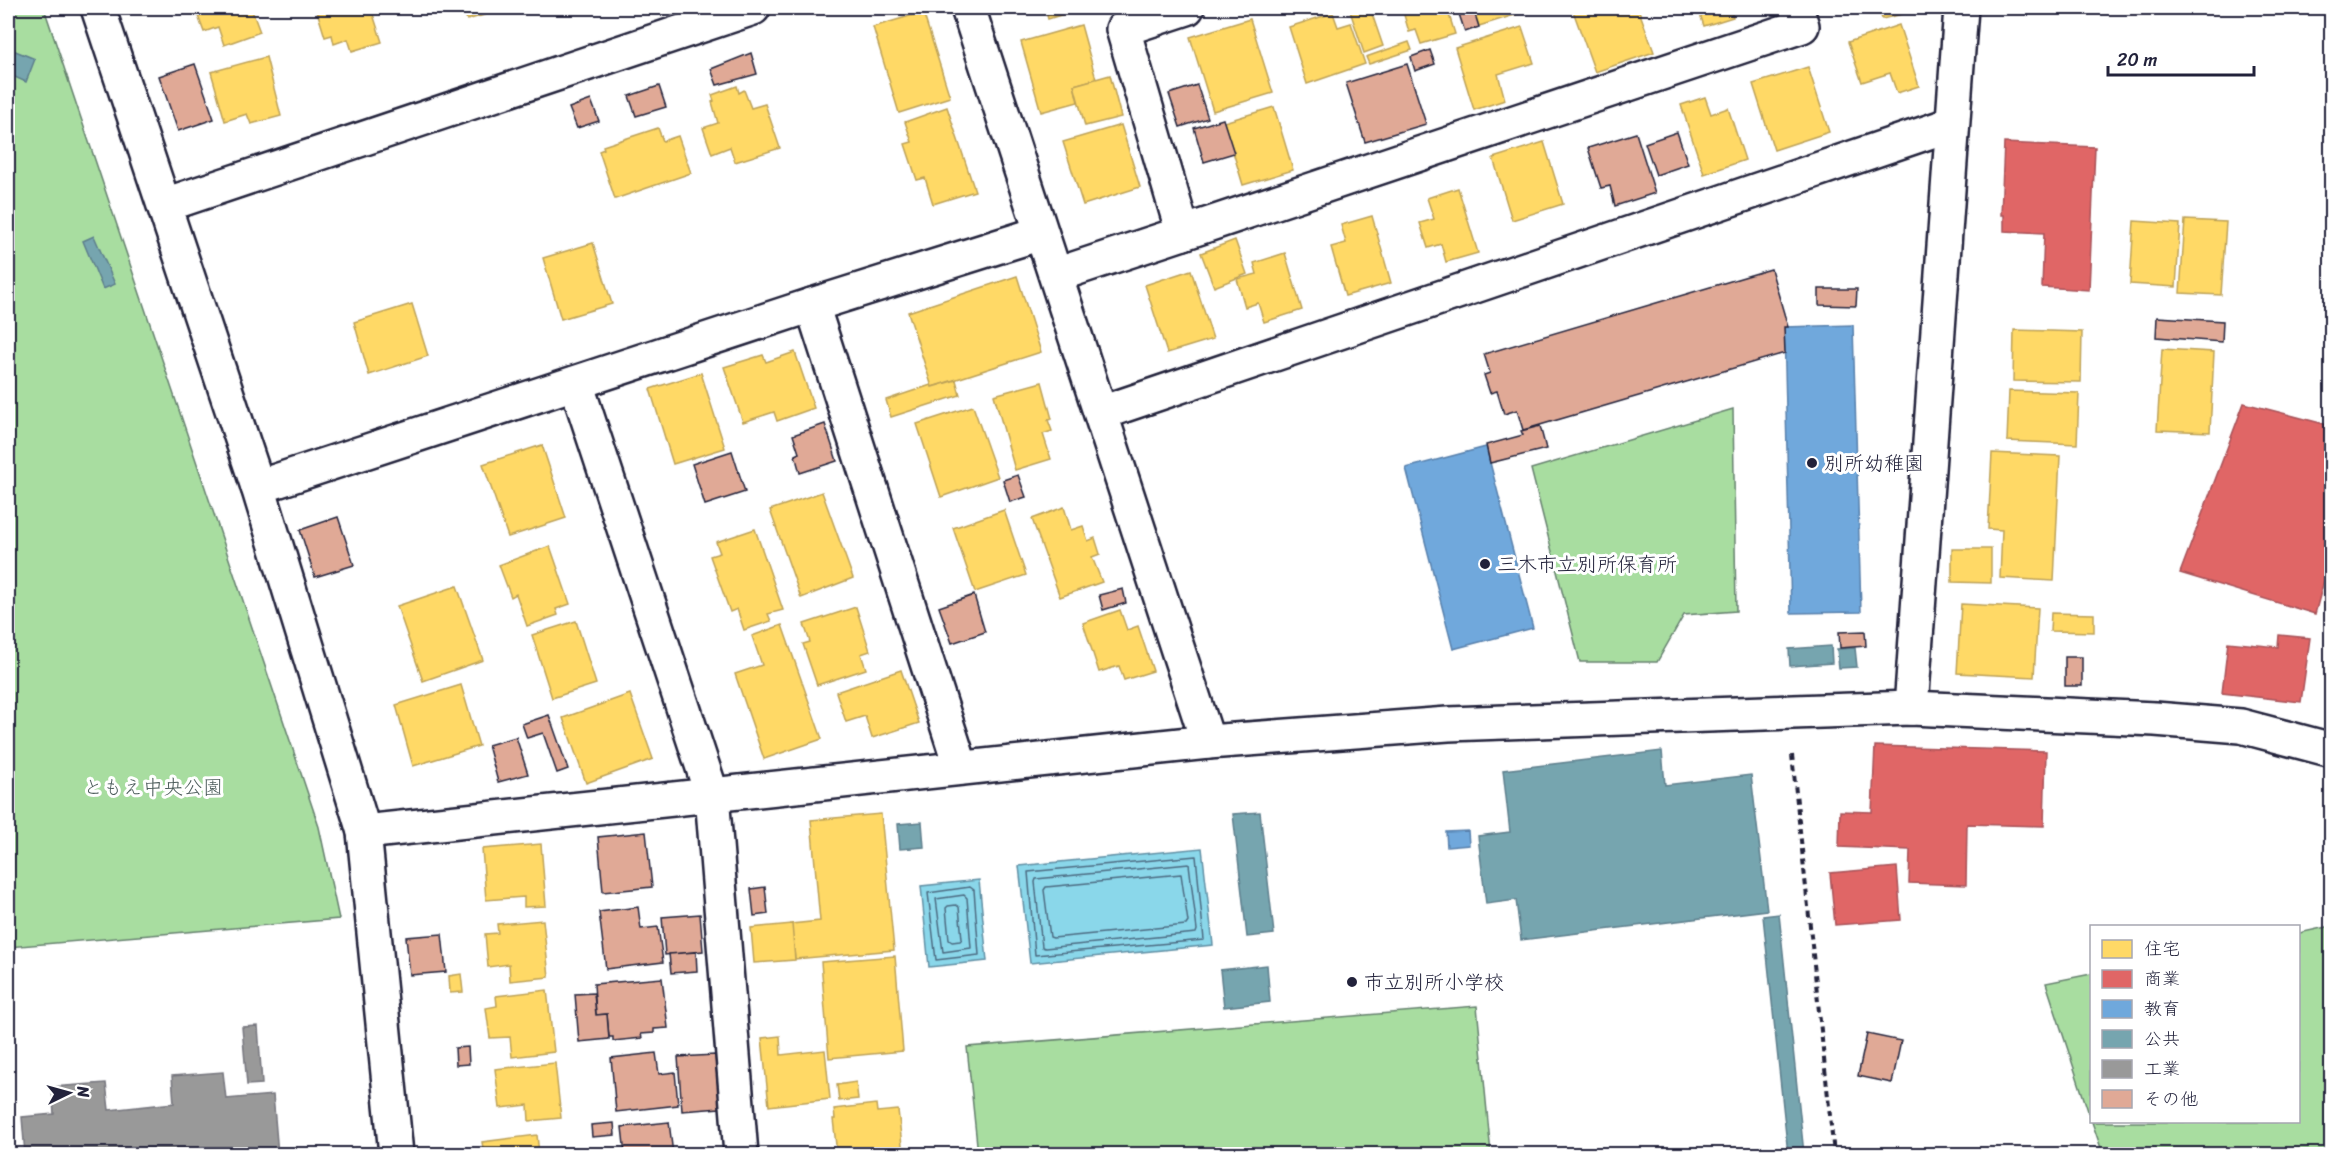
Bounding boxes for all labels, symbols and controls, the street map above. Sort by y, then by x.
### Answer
scale bar [2108,39,2254,77]
text: 20 m [2117,44,2157,76]
place label: 別所幼稚園 [1824,446,1924,481]
marker: 別所幼稚園 [1805,456,1819,470]
place label: 三木市立別所保育所 [1497,547,1677,582]
marker: 三木市立別所保育所 [1478,557,1492,571]
park label: ともえ中央公園 [83,770,223,805]
legend [2090,925,2300,1123]
text: 住宅 [2144,933,2180,965]
text: 商業 [2144,963,2180,995]
place label: 市立別所小学校 [1364,965,1504,1000]
marker: 市立別所小学校 [1345,975,1359,989]
text: 教育 [2144,993,2180,1025]
text: 公共 [2144,1023,2180,1055]
text: 工業 [2144,1053,2180,1085]
north arrow [39,1063,99,1123]
text: その他 [2144,1083,2198,1115]
text: N [68,1084,98,1099]

